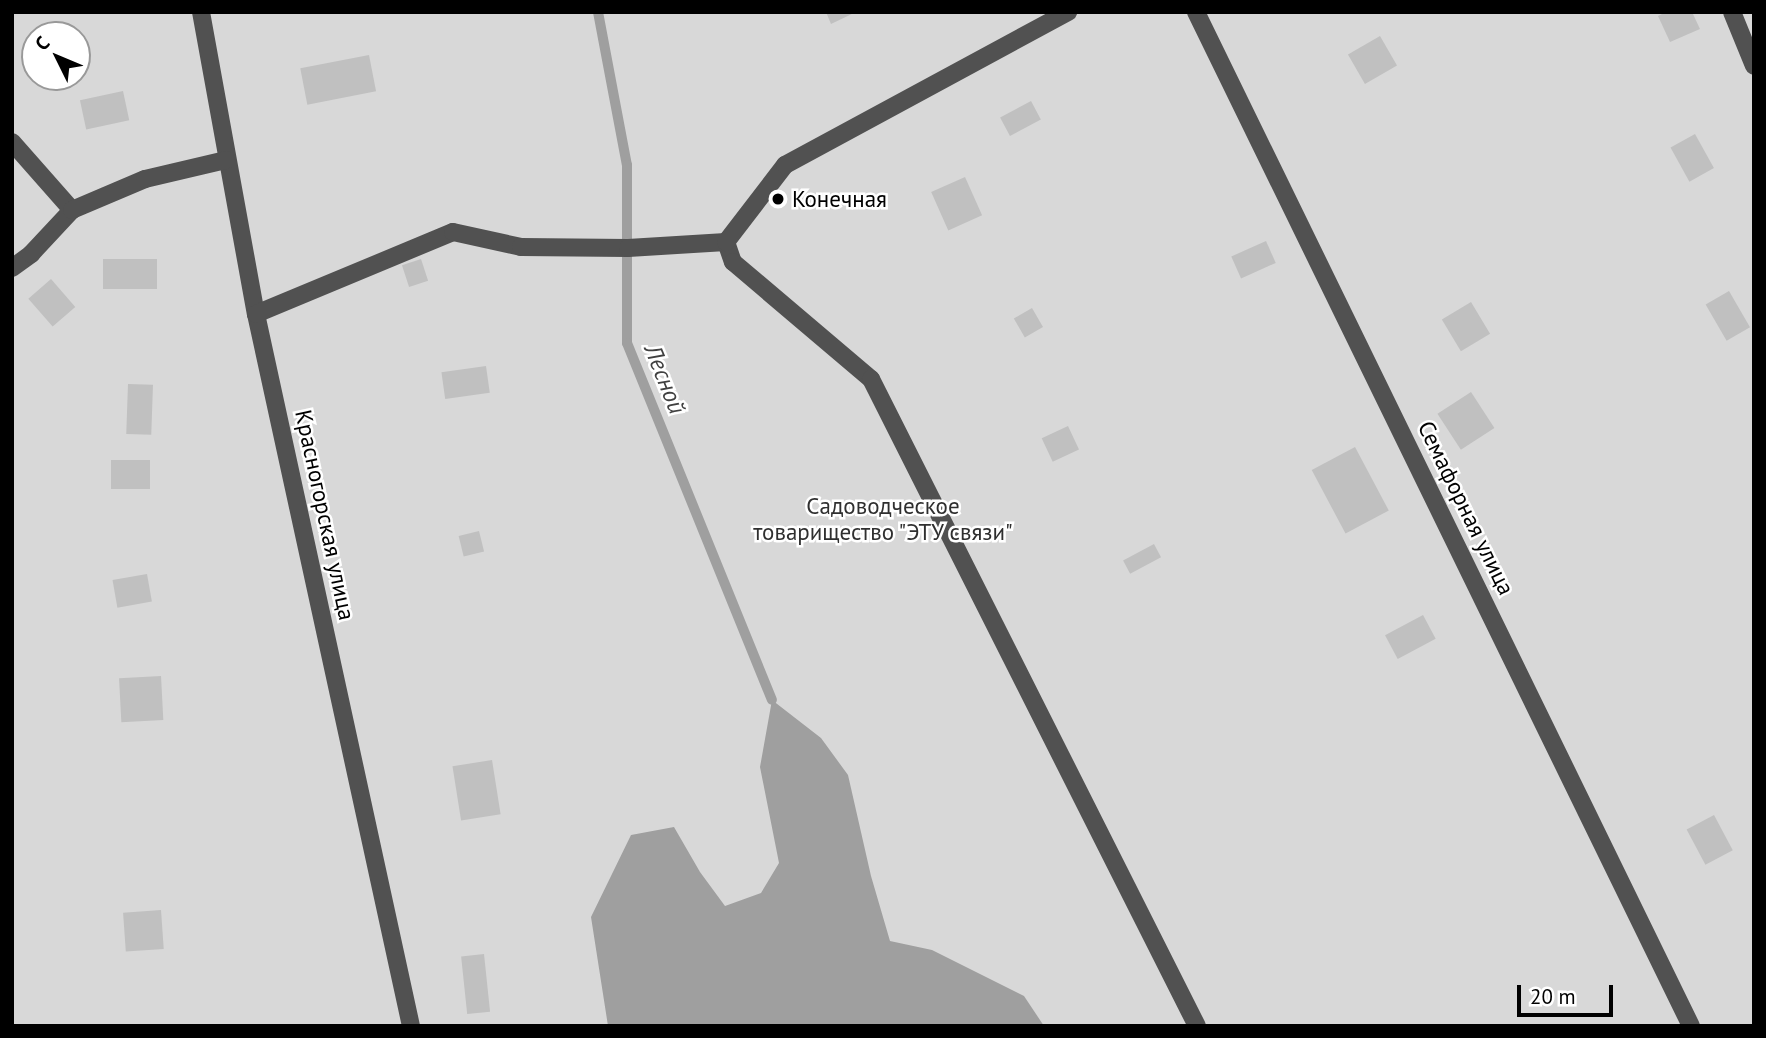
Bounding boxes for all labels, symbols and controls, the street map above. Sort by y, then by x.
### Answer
north arrow [21,21,91,91]
text: С [30,31,55,55]
place label: Конечная [792,185,887,213]
marker: Конечная [770,191,786,207]
water label: Лесной [638,340,692,418]
street label: Красногорская улица [289,407,361,623]
street label: Семафорная улица [1412,417,1520,599]
park label: Садоводческое товарищество "ЭТУ связи" [752,492,1014,546]
scale bar [1521,972,1617,1016]
text: 20 m [1530,983,1576,1010]

